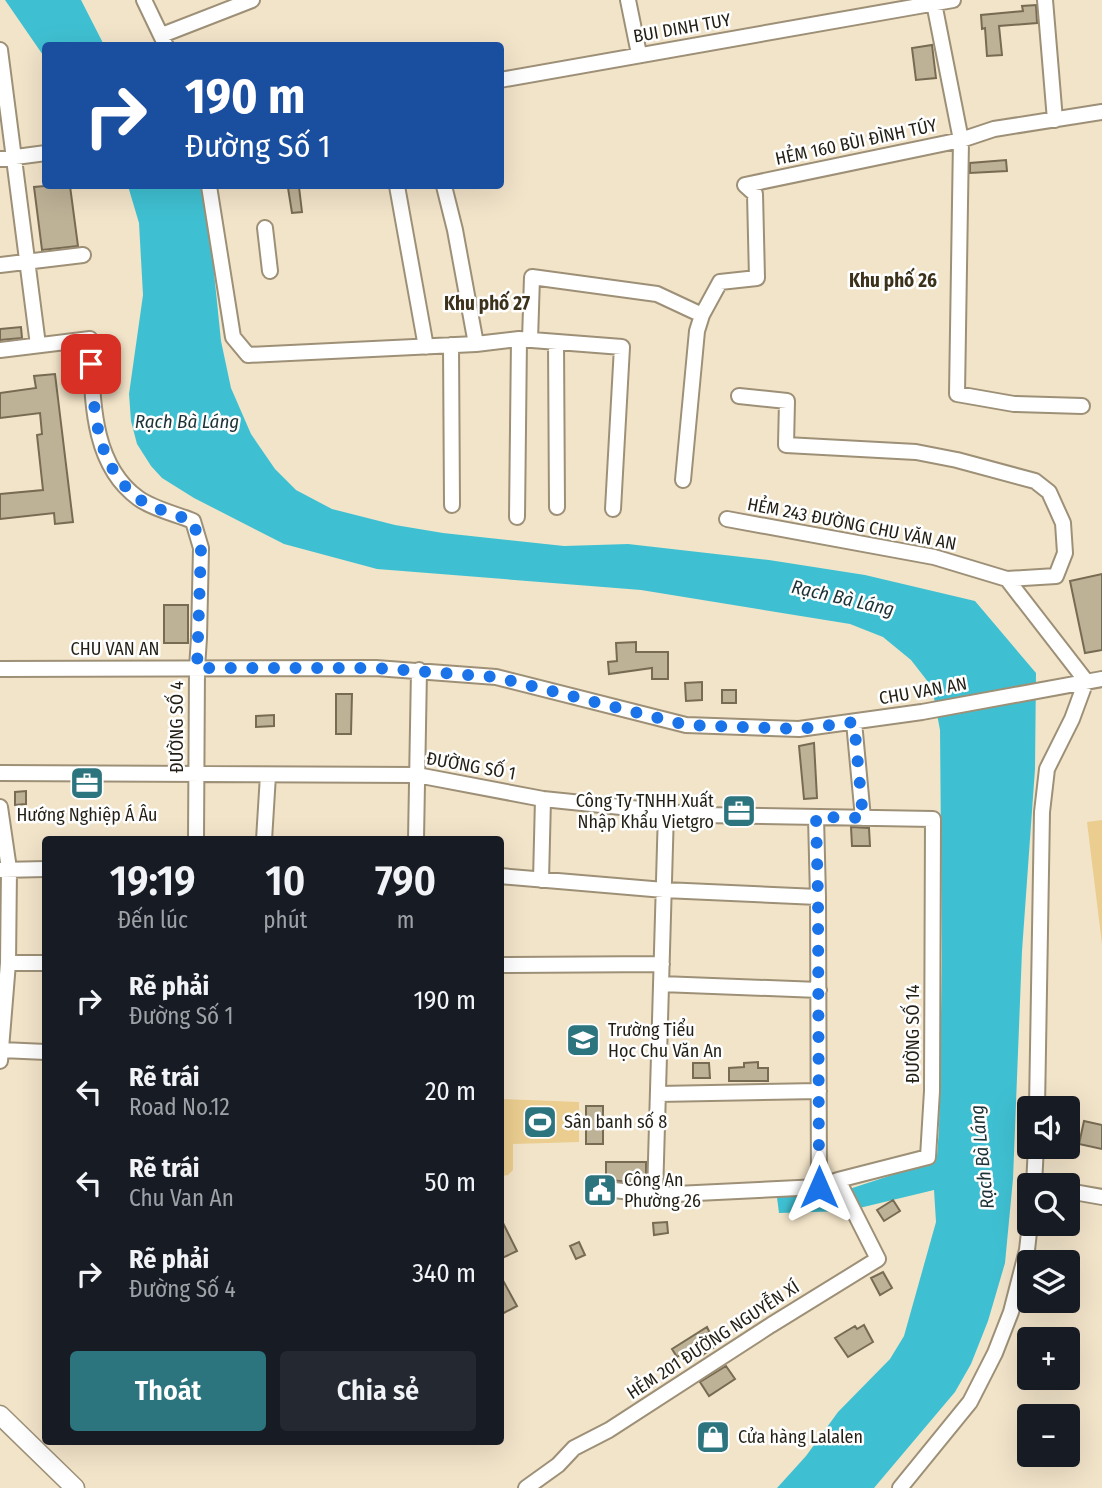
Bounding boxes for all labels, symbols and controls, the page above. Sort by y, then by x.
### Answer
street label: BUI DINH TUY [632,9,732,47]
text: 190 m [185,67,305,126]
icon: right [70,70,161,161]
street label: HẺM 160 BÙI ĐÌNH TÚY [773,113,939,170]
text: Đường Số 1 [185,127,330,165]
district label: Khu phố 26 [849,267,937,292]
district label: Khu phố 27 [444,290,530,315]
pin [61,334,121,394]
icon: arrive [72,345,110,383]
water label: Rạch Bà Láng [135,410,239,433]
street label: HẺM 243 ĐƯỜNG CHU VĂN AN [746,492,959,555]
water label: Rạch Bà Láng [789,575,897,621]
street label: CHU VAN AN [71,638,159,660]
street label: CHU VAN AN [877,672,969,710]
street label: ĐƯỜNG SỐ 4 [163,681,188,773]
street label: ĐƯỜNG SỐ 1 [425,744,518,785]
office icon: Hướng Nghiệp Á Âu [68,764,106,802]
place label: Công Ty TNHH Xuất Nhập Khẩu Vietgro [576,790,714,833]
office icon: Công Ty TNHH Xuất Nhập Khẩu Vietgro [720,792,758,830]
place label: Hướng Nghiệp Á Âu [16,803,158,826]
text: 19:19 [110,856,195,906]
text: 10 [265,856,305,906]
text: 790 [375,856,436,906]
text: Đến lúc [117,906,188,934]
text: phút [263,906,307,934]
text: m [397,906,414,934]
text: Rẽ phải [129,971,209,1002]
icon: right [70,982,108,1020]
street label: ĐƯỜNG SỐ 14 [899,984,924,1084]
text: 190 m [414,985,476,1016]
text: Đường Số 1 [129,1002,234,1030]
place label: Trường Tiểu Học Chu Văn An [608,1018,722,1062]
school or university icon: Trường Tiểu Học Chu Văn An [564,1021,602,1059]
text: Rẽ trái [129,1062,199,1093]
icon: left [70,1073,108,1111]
text: 20 m [425,1076,476,1107]
text: Road No.12 [129,1093,230,1121]
map controls [1017,1096,1080,1467]
button: sound [1017,1096,1080,1159]
sports icon: Sân banh số 8 [521,1103,559,1141]
water label: Rạch Bà Láng [965,1104,999,1210]
place label: Sân banh số 8 [564,1111,667,1133]
position arrow [782,1150,856,1224]
text: Rẽ trái [129,1153,199,1184]
icon: left [70,1164,108,1202]
text: 50 m [424,1167,476,1198]
place label: Công An Phường 26 [624,1169,701,1212]
public building icon: Công An Phường 26 [581,1171,619,1209]
button: search [1017,1173,1080,1236]
text: Chu Van An [129,1184,234,1212]
text: Rẽ phải [129,1244,209,1275]
button: layers [1017,1250,1080,1313]
icon: right [70,1255,108,1293]
text: 340 m [412,1258,476,1289]
street label: HẺM 201 ĐƯỜNG NGUYỄN XÍ [622,1274,804,1404]
text: Đường Số 4 [129,1275,236,1303]
button: + [1017,1327,1080,1390]
button: Thoát [70,1351,266,1431]
button: Chia sẻ [280,1351,476,1431]
button: − [1017,1404,1080,1467]
shop icon: Cửa hàng Lalalen [694,1418,732,1456]
place label: Cửa hàng Lalalen [738,1426,863,1448]

